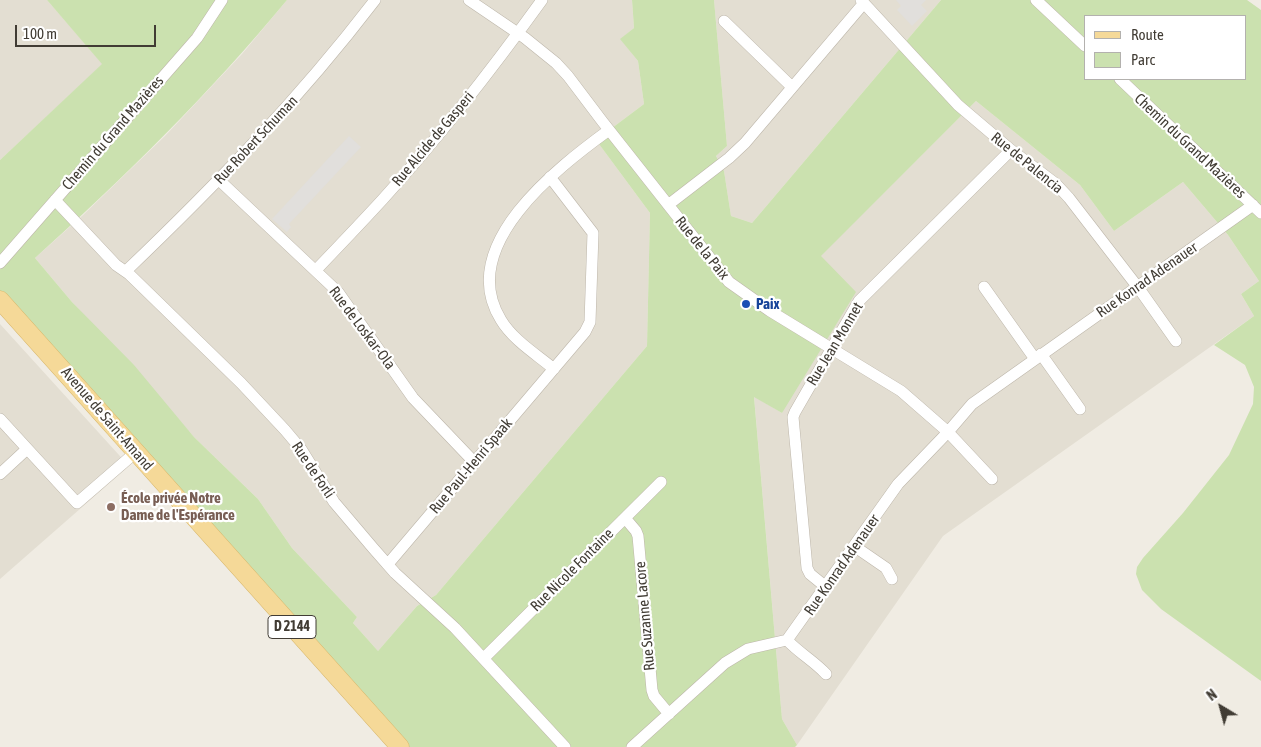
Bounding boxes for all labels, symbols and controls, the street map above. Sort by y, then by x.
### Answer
scale bar [18,15,159,47]
legend [1084,15,1246,80]
text: 100 m [23,25,57,42]
text: Route [1131,26,1164,43]
text: Parc [1131,51,1155,68]
street label: Chemin du Grand Mazières [58,72,168,194]
street label: Rue Alcide de Gasperi [388,88,478,190]
street label: Chemin du Grand Mazières [1131,90,1249,202]
street label: Rue Robert Schuman [210,92,302,188]
street label: Rue de Palencia [987,128,1067,198]
street label: Rue de la Paix [671,213,733,283]
street label: Rue Konrad Adenauer [1093,238,1201,322]
street label: Rue de Loskar-Ola [325,283,399,373]
place label: Paix [756,295,780,313]
marker: Paix [740,298,752,310]
street label: Rue Jean Monnet [803,299,867,389]
street label: Avenue de Saint-Amand [57,364,157,474]
street label: Rue Paul-Henri Spaak [426,415,516,517]
street label: Rue de Forli [288,438,338,502]
place label: École privée Notre Dame de l'Espérance [121,489,235,524]
marker: École privée Notre Dame de l'Espérance [105,501,117,513]
street label: Rue Konrad Adenauer [800,511,884,619]
street label: Rue Nicole Fontaine [527,525,617,615]
street label: Rue Suzanne Lacore [631,561,659,671]
road number: D 2144 [268,616,316,638]
north arrow [1196,682,1246,732]
text: N [1204,686,1220,704]

